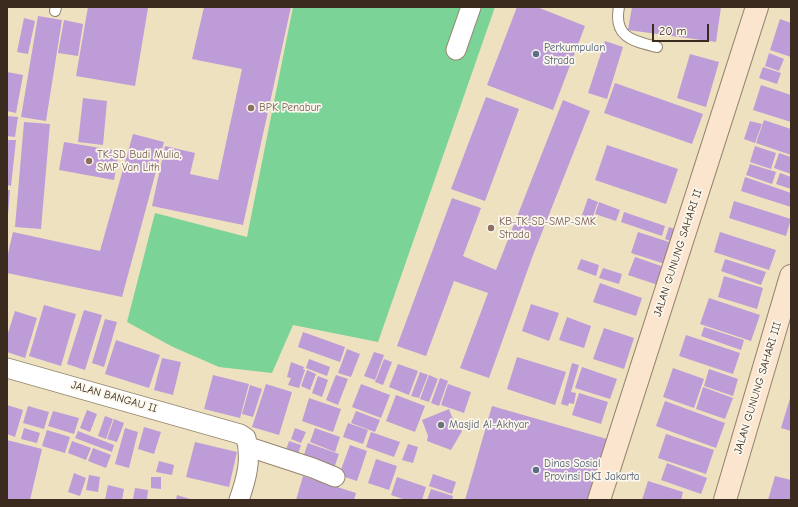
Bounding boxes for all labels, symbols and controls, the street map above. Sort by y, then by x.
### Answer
scale bar [654,16,711,42]
text: 20 m [659,24,687,38]
place label: Perkumpulan Strada [544,41,605,67]
marker: Perkumpulan Strada [531,49,541,59]
place label: BPK Penabur [259,101,321,115]
marker: BPK Penabur [246,103,256,113]
place label: TK-SD Budi Mulia, SMP Van Lith [97,148,181,174]
marker: TK-SD Budi Mulia, SMP Van Lith [84,156,94,166]
street label: JALAN GUNUNG SAHARI II [651,188,705,318]
place label: KB-TK-SD-SMP-SMK Strada [499,215,596,241]
marker: KB-TK-SD-SMP-SMK Strada [486,223,496,233]
street label: JALAN GUNUNG SAHARI III [732,320,784,456]
street label: JALAN BANGAU II [69,378,159,416]
place label: Masjid Al-Akhyar [449,418,529,432]
marker: Masjid Al-Akhyar [436,420,446,430]
place label: Dinas Sosial Provinsi DKI Jakarta [544,457,639,483]
marker: Dinas Sosial Provinsi DKI Jakarta [531,465,541,475]

